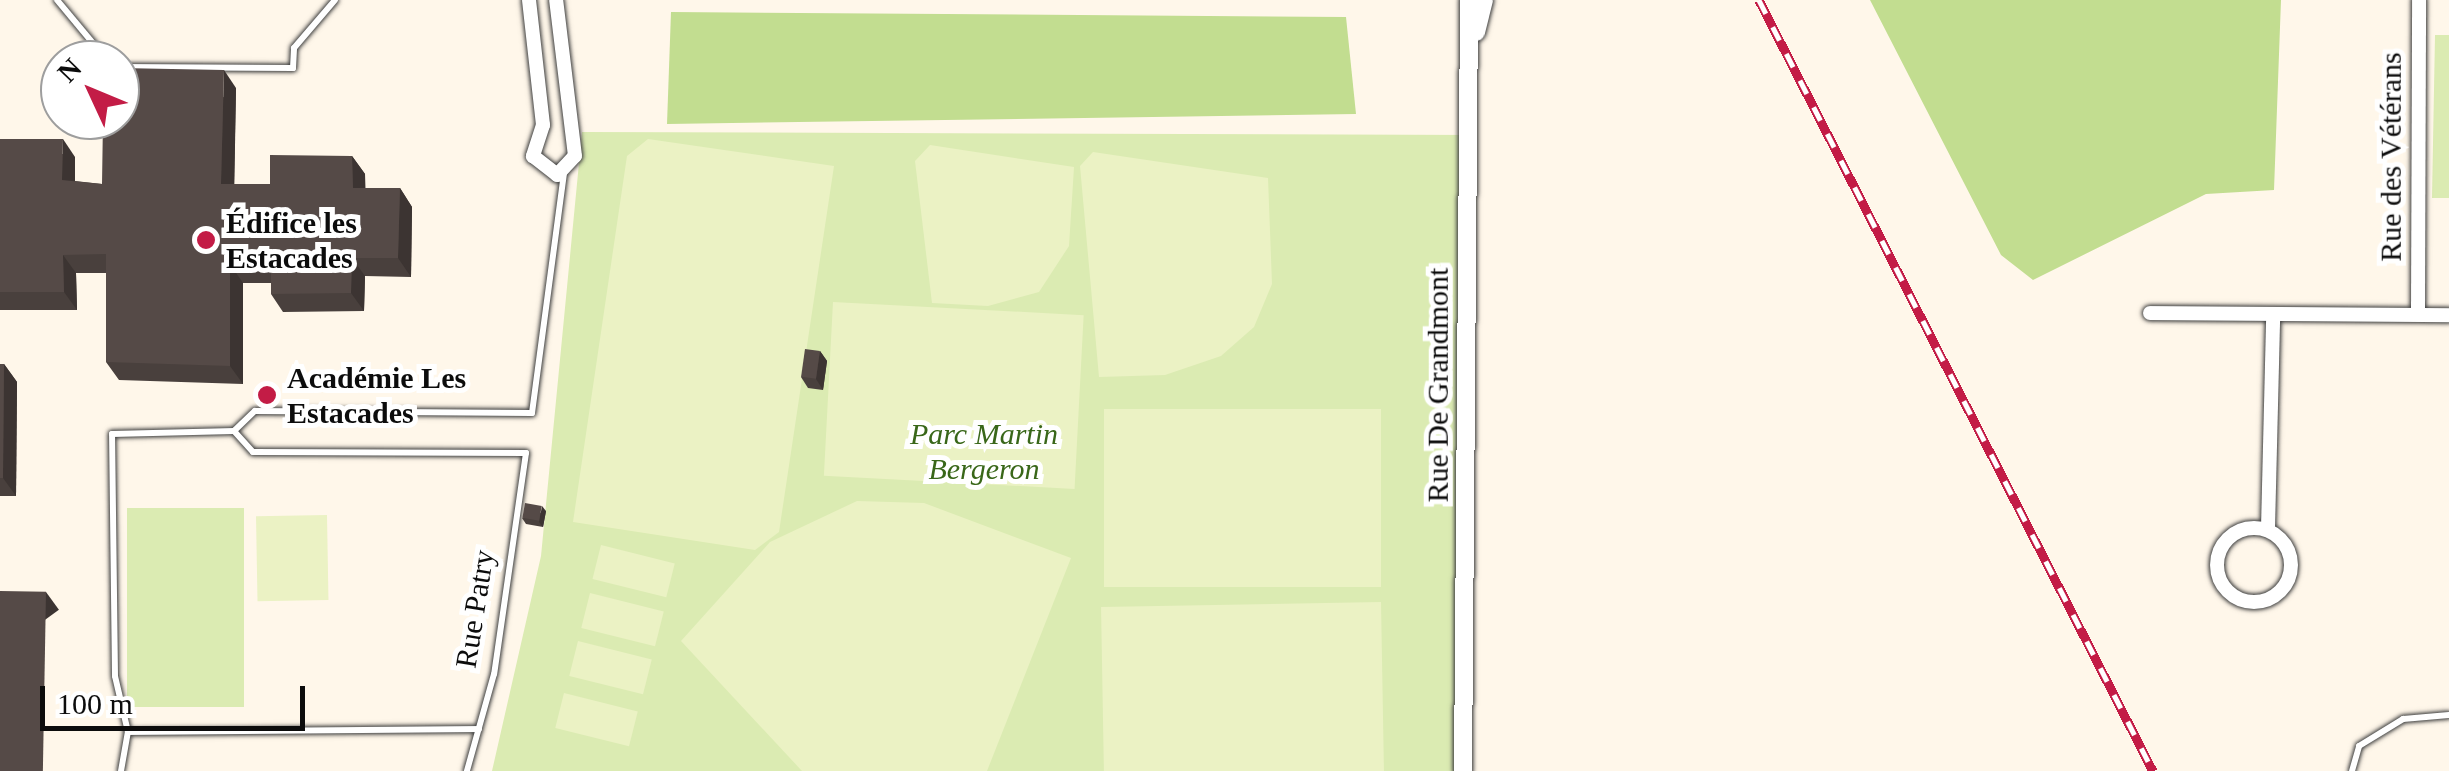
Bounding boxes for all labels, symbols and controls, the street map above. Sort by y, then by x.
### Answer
north arrow [40,40,140,140]
text: N [51,52,88,88]
street label: Rue des Vétérans [2373,52,2409,262]
place label: Édifice les Estacades [226,205,357,276]
marker: Édifice les Estacades [195,229,217,251]
street label: Rue De Grandmont [1420,268,1456,502]
place label: Académie Les Estacades [287,360,466,430]
marker: Académie Les Estacades [256,384,278,406]
park label: Parc Martin Bergeron [910,416,1058,486]
street label: Rue Patry [448,547,502,671]
scale bar [45,666,310,728]
text: 100 m [57,687,133,720]

